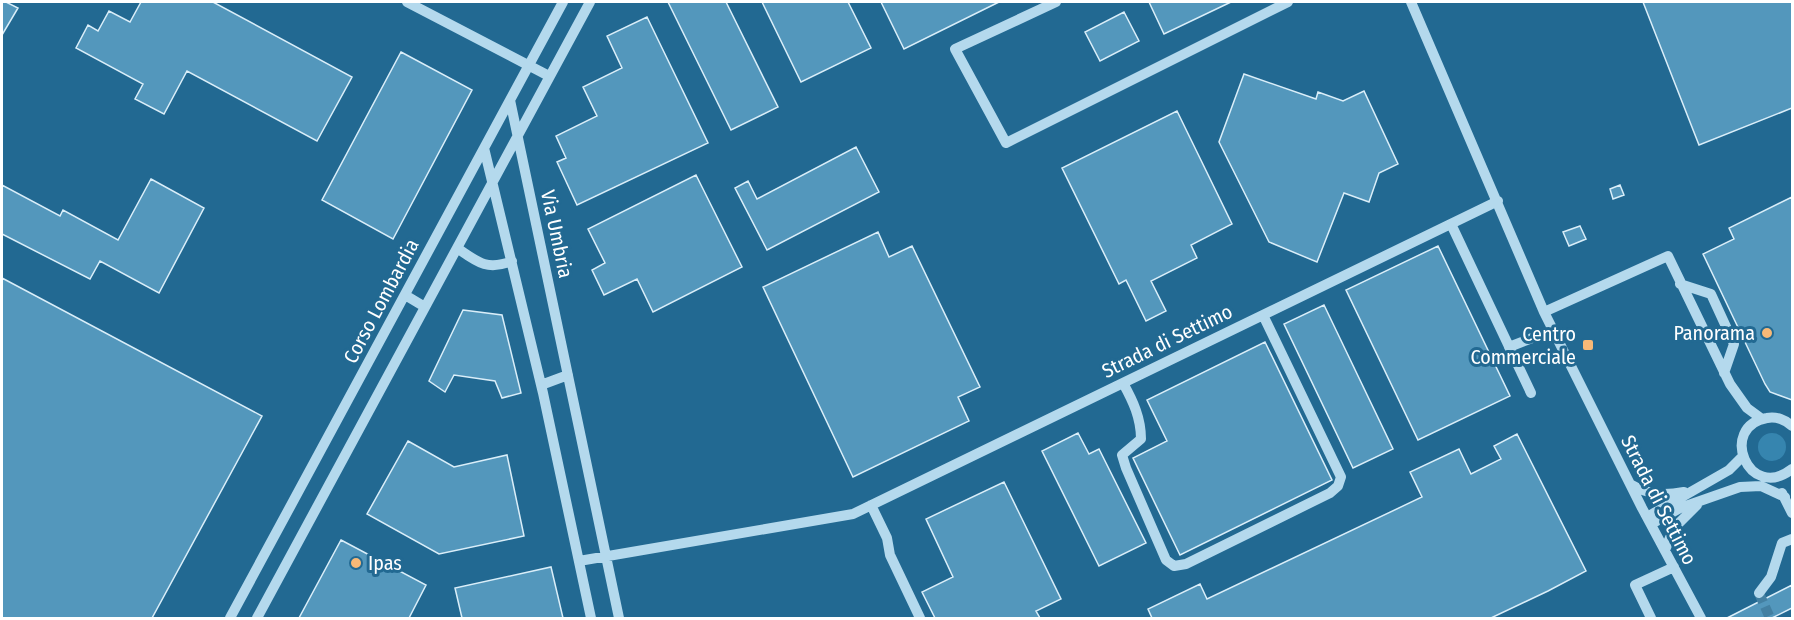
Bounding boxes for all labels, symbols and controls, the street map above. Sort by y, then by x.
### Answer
street label: Via Umbria [536,188,578,280]
street label: Corso Lombardia [338,235,424,367]
street label: Strada di Settimo [1098,299,1236,383]
place label: Panorama [1673,321,1755,345]
place label: Centro Commerciale [1470,322,1576,369]
marker: Panorama [1760,326,1774,340]
marker: Centro Commerciale [1581,338,1595,352]
street label: Strada di Settimo [1616,431,1702,569]
place label: Ipas [368,551,402,575]
marker: Ipas [349,556,363,570]

